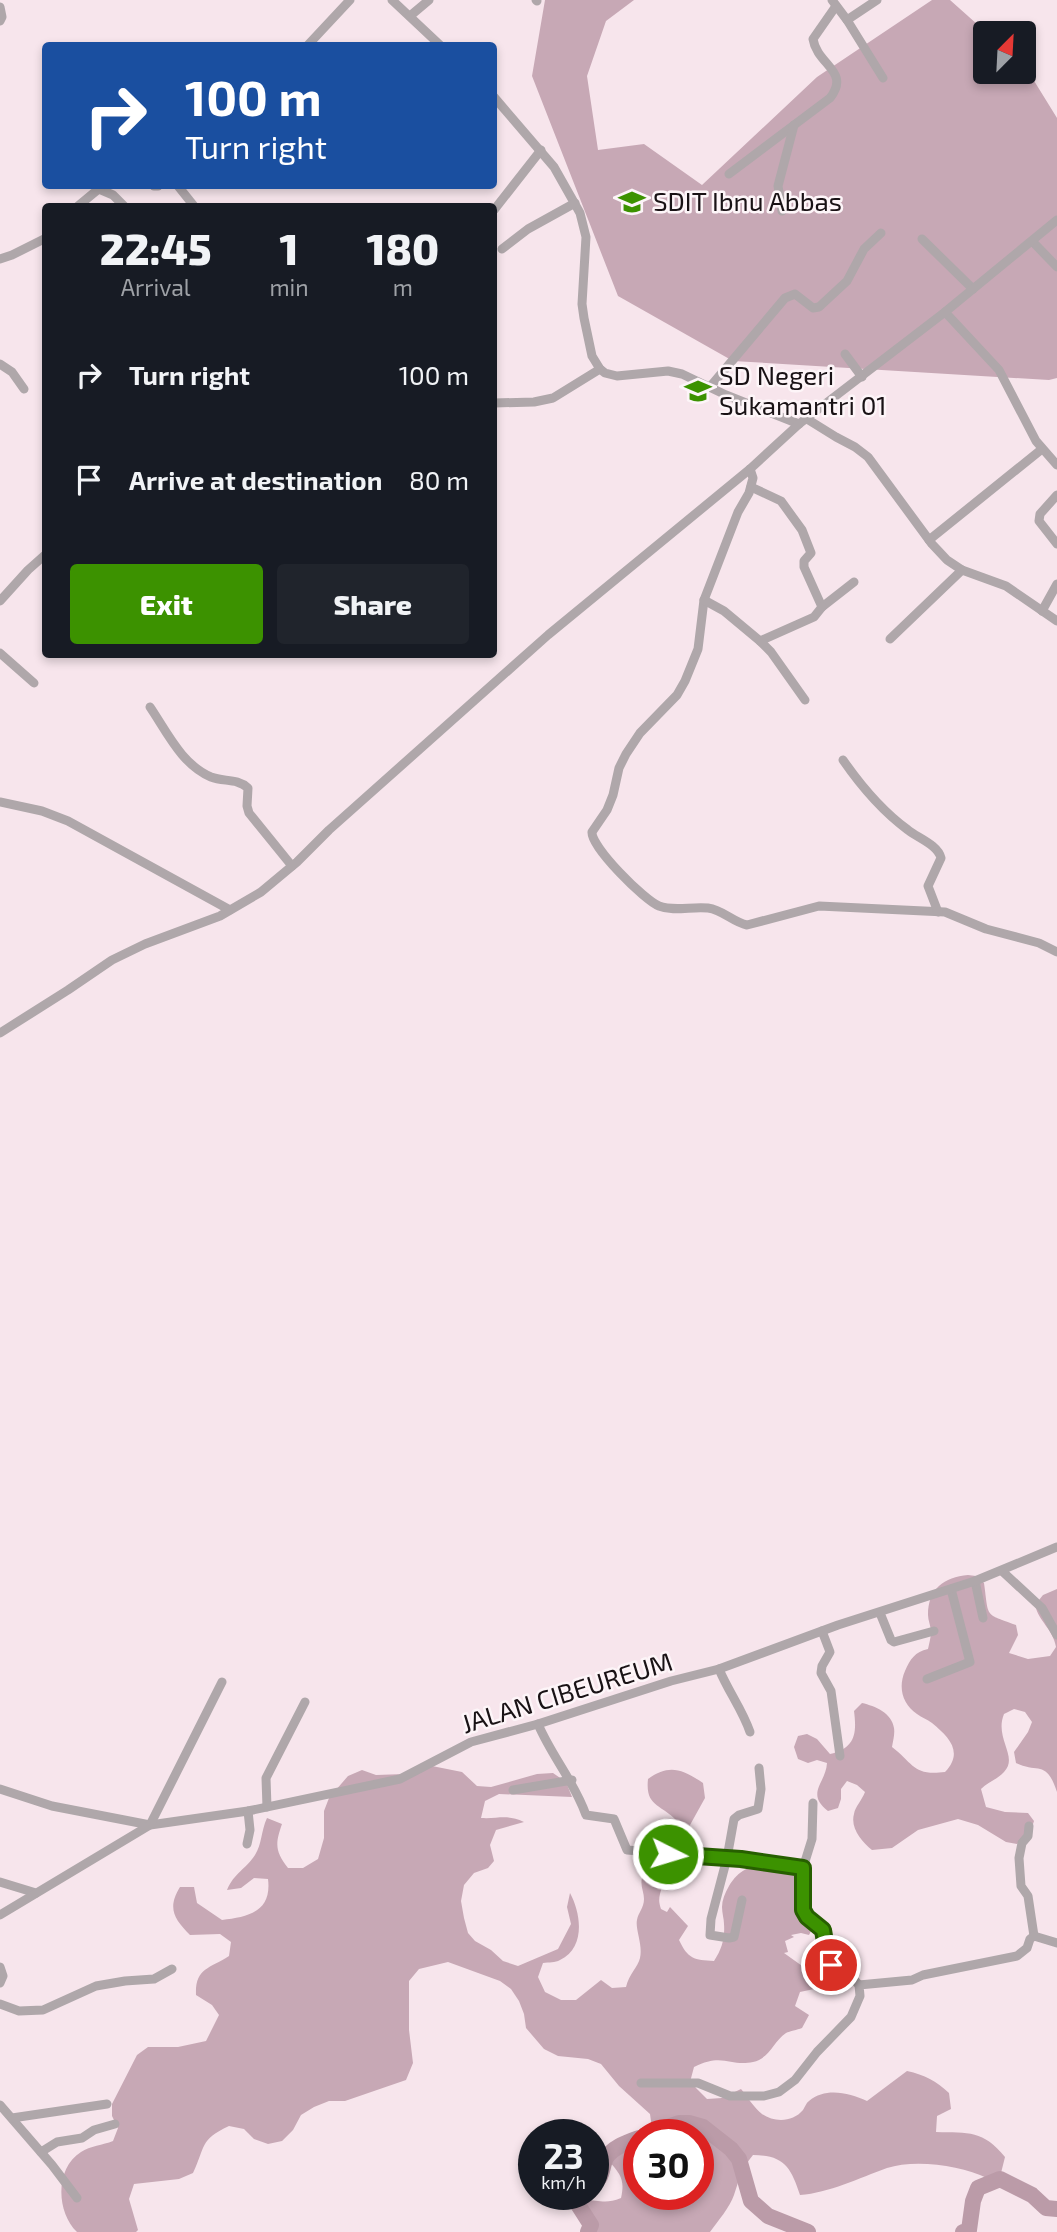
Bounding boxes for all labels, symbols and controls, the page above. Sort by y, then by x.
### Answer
north arrow [973,21,1036,84]
map controls [973,21,1036,84]
text: 100 m [185,67,322,126]
icon: right [70,70,161,161]
text: Turn right [185,127,327,165]
place label: SDIT Ibnu Abbas [653,185,842,216]
school or university icon: SDIT Ibnu Abbas [617,187,647,217]
text: 22:45 [100,223,212,273]
text: 1 [280,223,299,273]
text: 180 [366,223,439,273]
text: Arrival [121,273,191,301]
text: min [269,273,309,301]
text: m [393,273,413,301]
icon: right [70,356,108,394]
text: Turn right [129,359,250,390]
text: 100 m [399,359,469,390]
place label: SD Negeri Sukamantri 01 [719,359,887,420]
school or university icon: SD Negeri Sukamantri 01 [683,376,713,406]
icon: arrive [70,461,108,499]
text: Arrive at destination [129,464,382,495]
text: 80 m [409,464,469,495]
button: Exit [70,564,263,644]
button: Share [277,564,469,644]
street label: JALAN CIBEUREUM [457,1645,676,1738]
position arrow [631,1817,705,1891]
pin [801,1935,861,1995]
icon: arrive [812,1946,850,1984]
speed limit sign: 30 [623,2119,714,2210]
text: 23 [543,2134,584,2176]
text: km/h [541,2171,586,2193]

